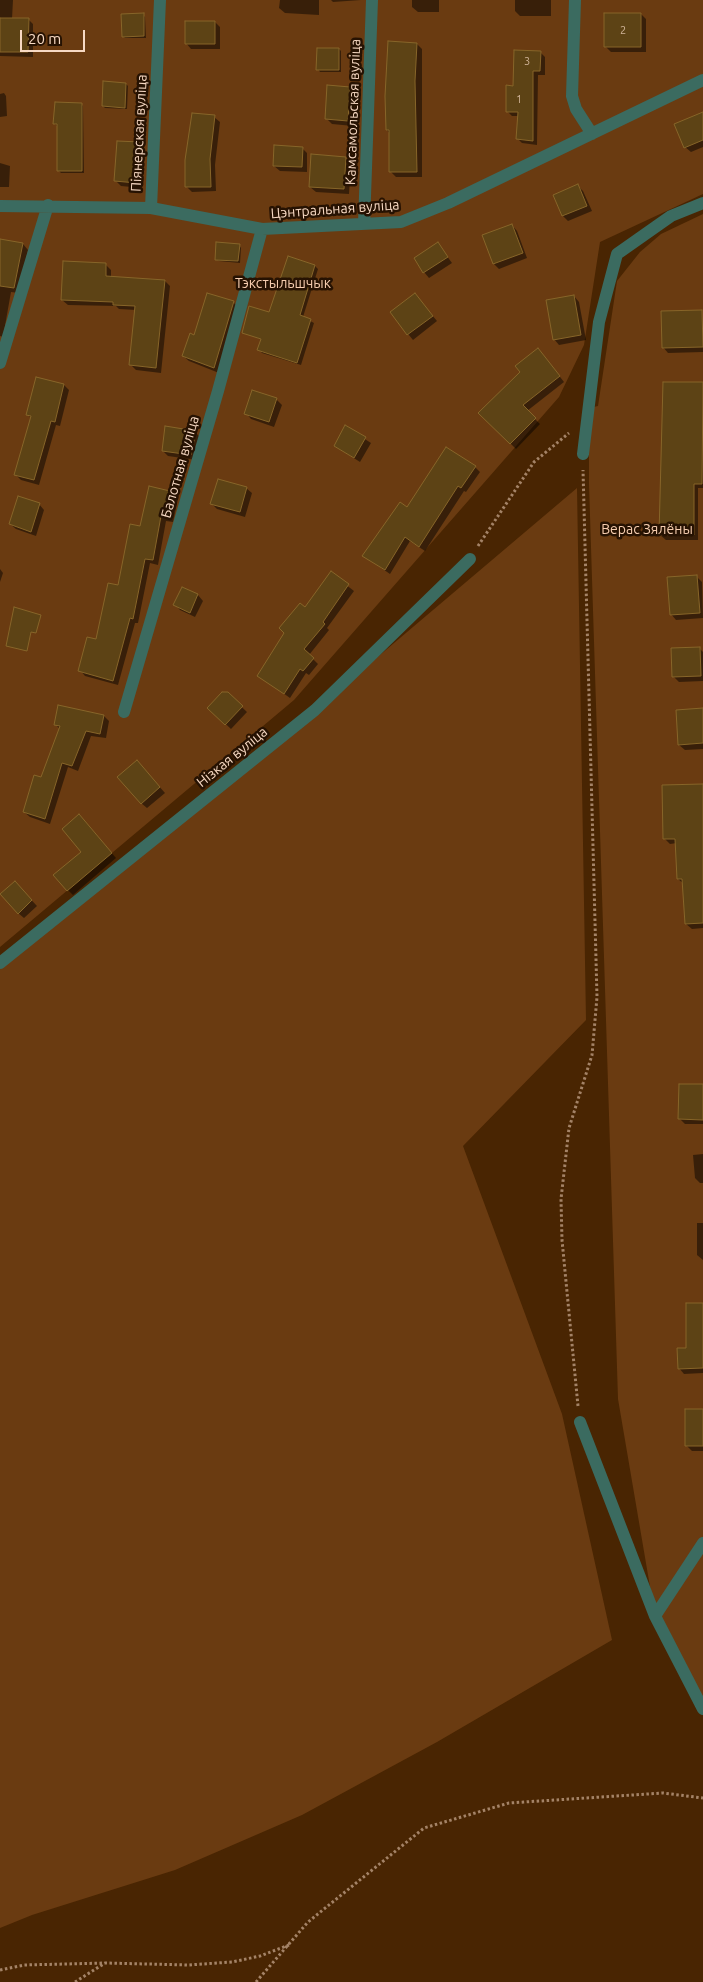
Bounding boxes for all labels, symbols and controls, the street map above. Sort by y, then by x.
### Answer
scale bar [22,20,88,52]
house number: 2 [620,23,626,37]
text: 20 m [28,30,61,47]
street label: Камсамольская вуліца [342,39,364,185]
house number: 3 [524,54,530,68]
street label: Піянерская вуліца [128,74,150,192]
house number: 1 [516,92,522,106]
street label: Цэнтральная вуліца [270,196,400,222]
park label: Тэкстыльшчык [235,275,331,291]
street label: Балотная вуліца [157,414,203,520]
park label: Верас Зялёны [601,521,693,537]
street label: Нізкая вуліца [193,723,271,791]

